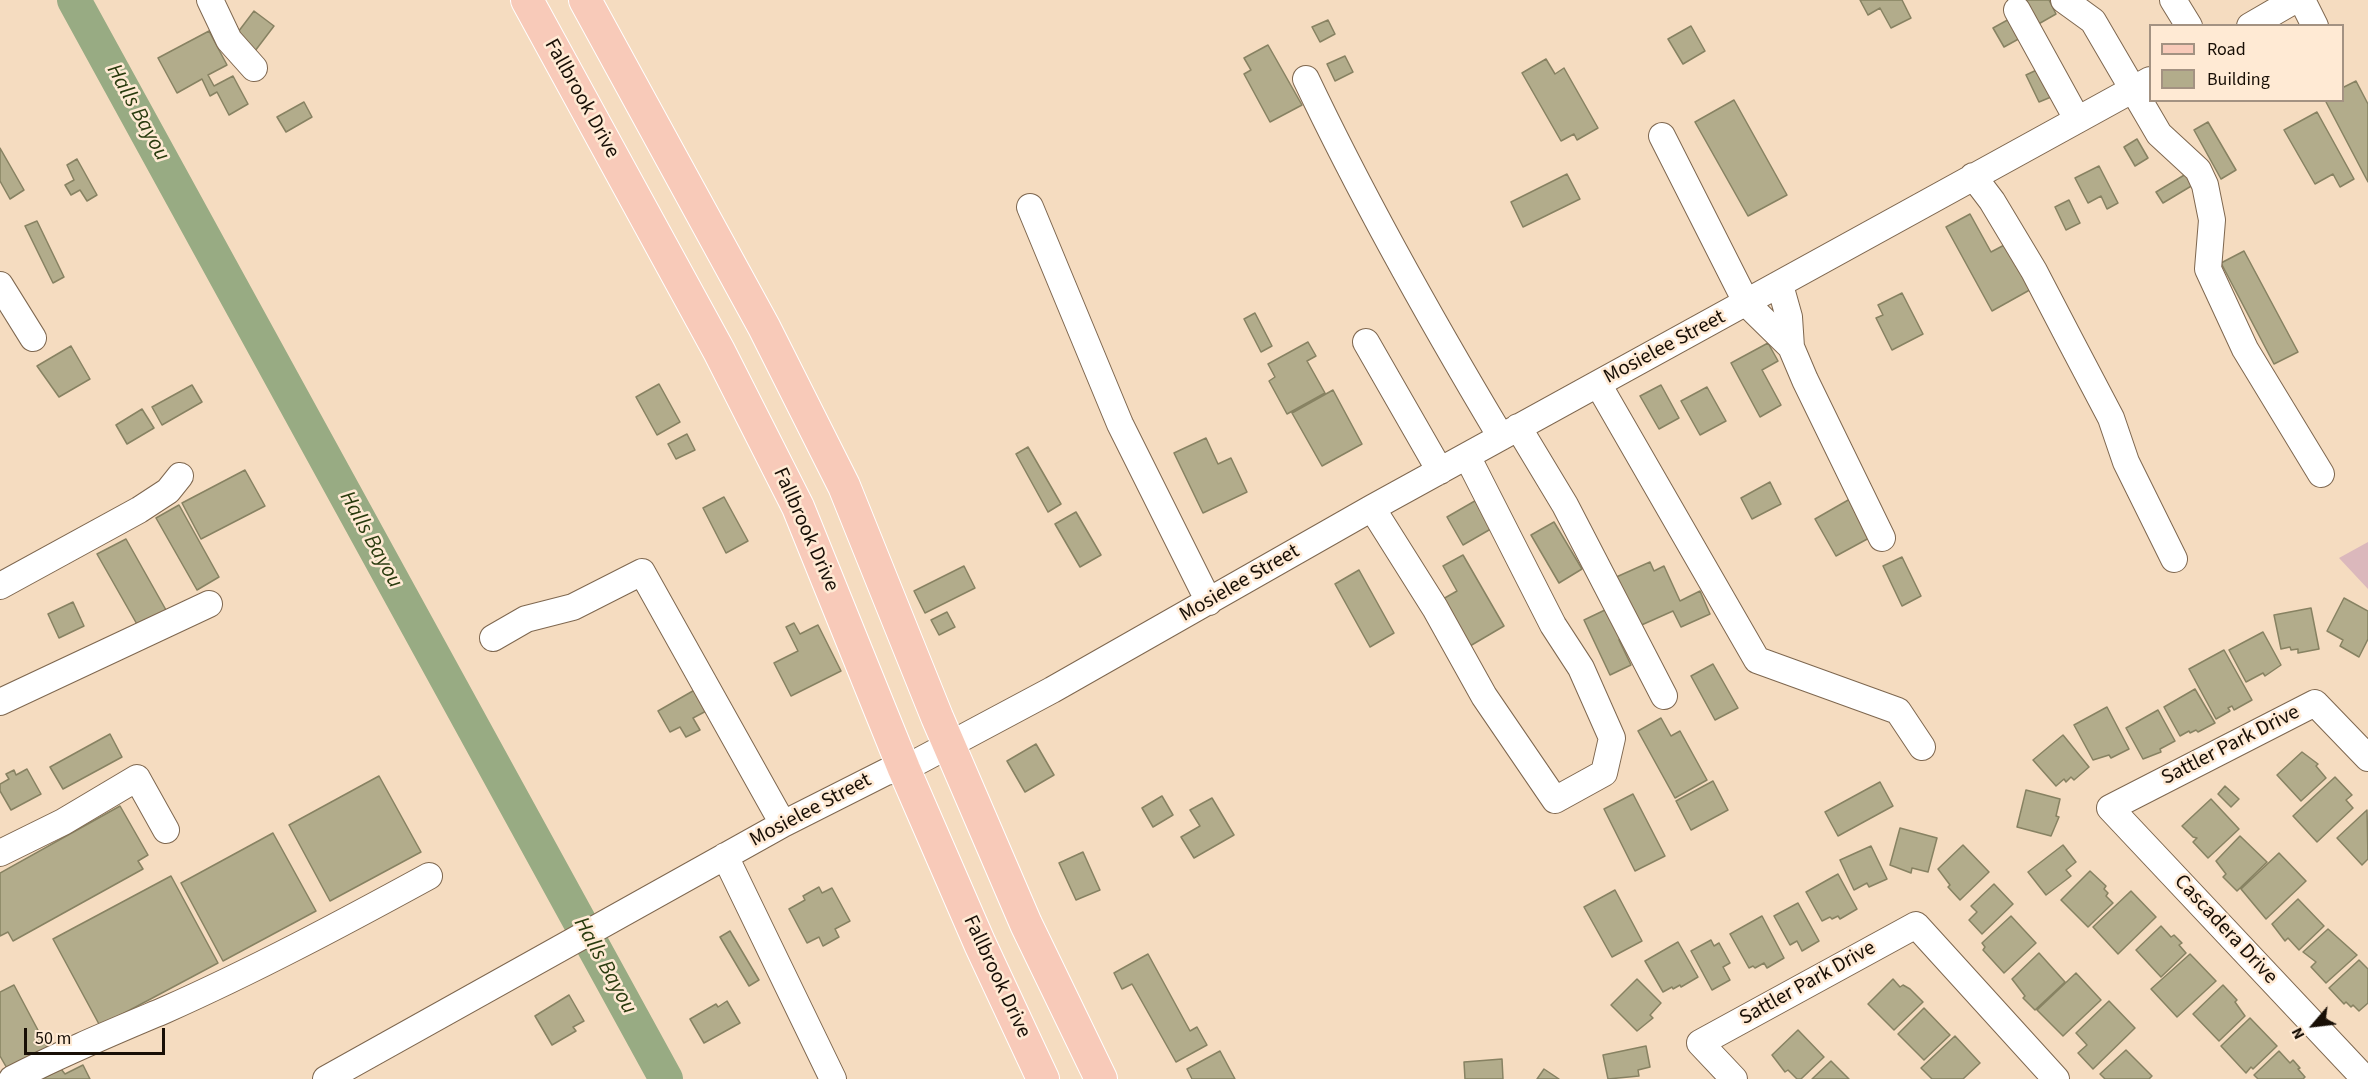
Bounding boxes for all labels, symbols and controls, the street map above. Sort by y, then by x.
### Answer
legend [2149,24,2344,102]
street label: Fallbrook Drive [538,35,624,163]
text: Road [2207,37,2246,62]
water label: Halls Bayou [100,60,174,166]
text: Building [2207,67,2270,92]
street label: Mosielee Street [1600,305,1730,391]
street label: Fallbrook Drive [767,464,843,596]
water label: Halls Bayou [333,487,407,593]
street label: Mosielee Street [1176,540,1304,628]
street label: Sattler Park Drive [2158,700,2304,792]
street label: Mosielee Street [746,768,876,854]
street label: Cascadera Drive [2168,870,2282,990]
street label: Fallbrook Drive [957,912,1035,1042]
water label: Halls Bayou [567,913,641,1019]
street label: Sattler Park Drive [1736,936,1880,1032]
north arrow [2284,995,2344,1055]
scale bar [27,1016,168,1054]
text: N [2286,1024,2310,1043]
text: 50 m [35,1026,71,1051]

